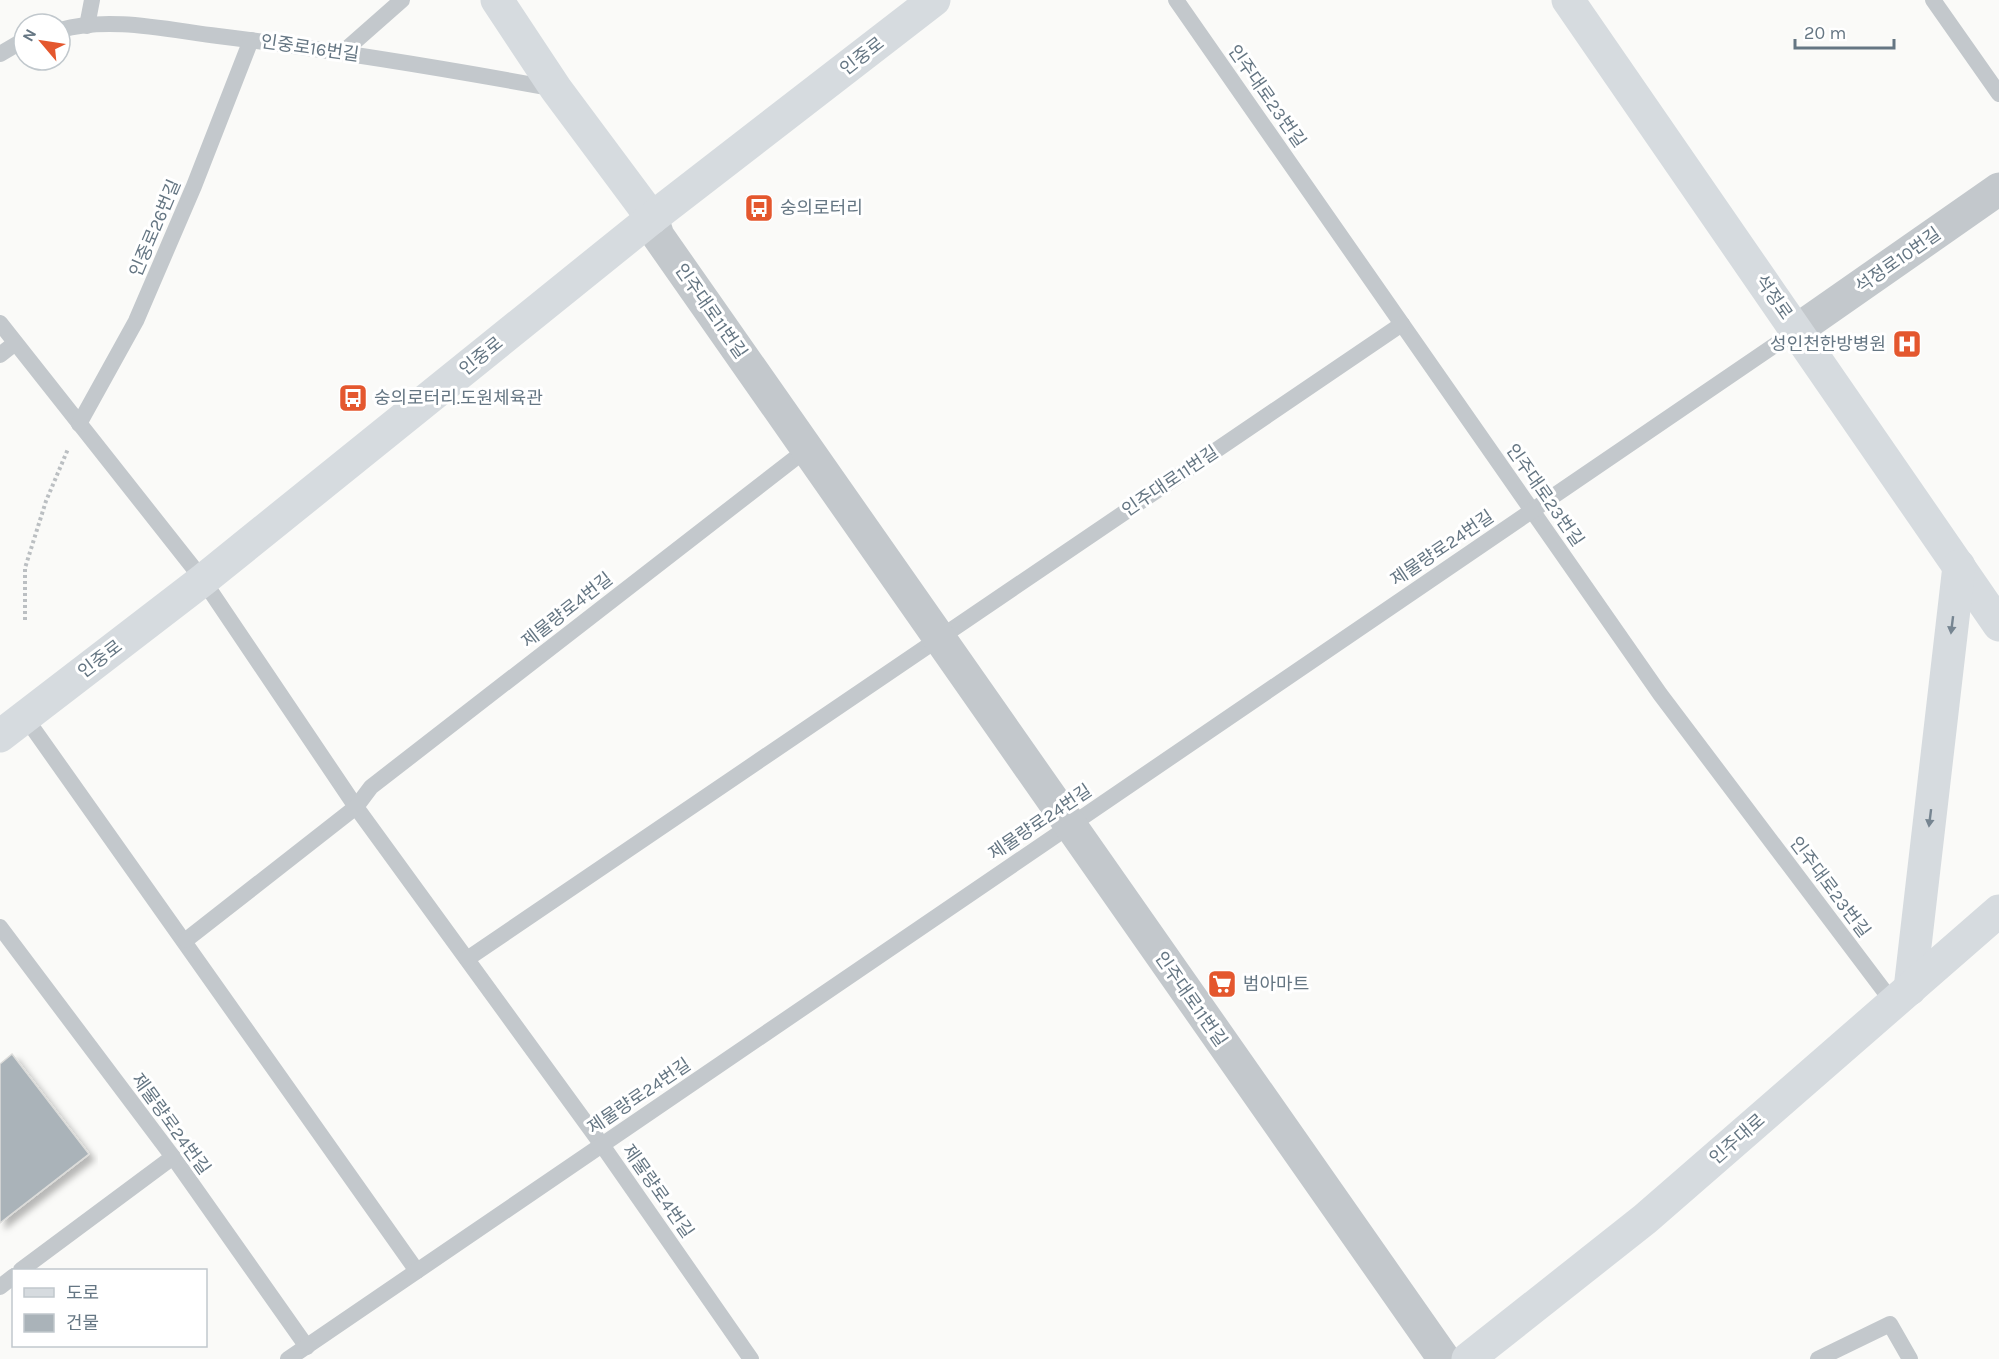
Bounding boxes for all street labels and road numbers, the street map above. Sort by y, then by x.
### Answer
street label: 인중로16번길 [259,30,361,66]
street label: 인중로 [836,32,888,80]
street label: 인주대로23번길 [1223,40,1311,152]
street label: 인중로26번길 [125,176,185,280]
street label: 석정로10번길 [1851,222,1945,298]
street label: 인주대로11번길 [670,259,752,363]
street label: 석정로 [1751,270,1797,324]
street label: 인중로 [455,332,507,380]
street label: 인주대로23번길 [1501,439,1589,551]
street label: 인주대로11번길 [1118,441,1222,521]
street label: 제물량로24번길 [1386,505,1498,591]
street label: 제물량로4번길 [517,568,617,652]
street label: 인중로 [74,635,126,683]
street label: 제물량로24번길 [984,779,1096,865]
street label: 인주대로23번길 [1785,832,1875,942]
street label: 인주대로11번길 [1150,947,1232,1051]
street label: 제물량로24번길 [583,1053,695,1139]
street label: 제물량로24번길 [127,1069,215,1179]
street label: 인주대로 [1705,1109,1769,1169]
street label: 제물량로4번길 [618,1140,698,1242]

